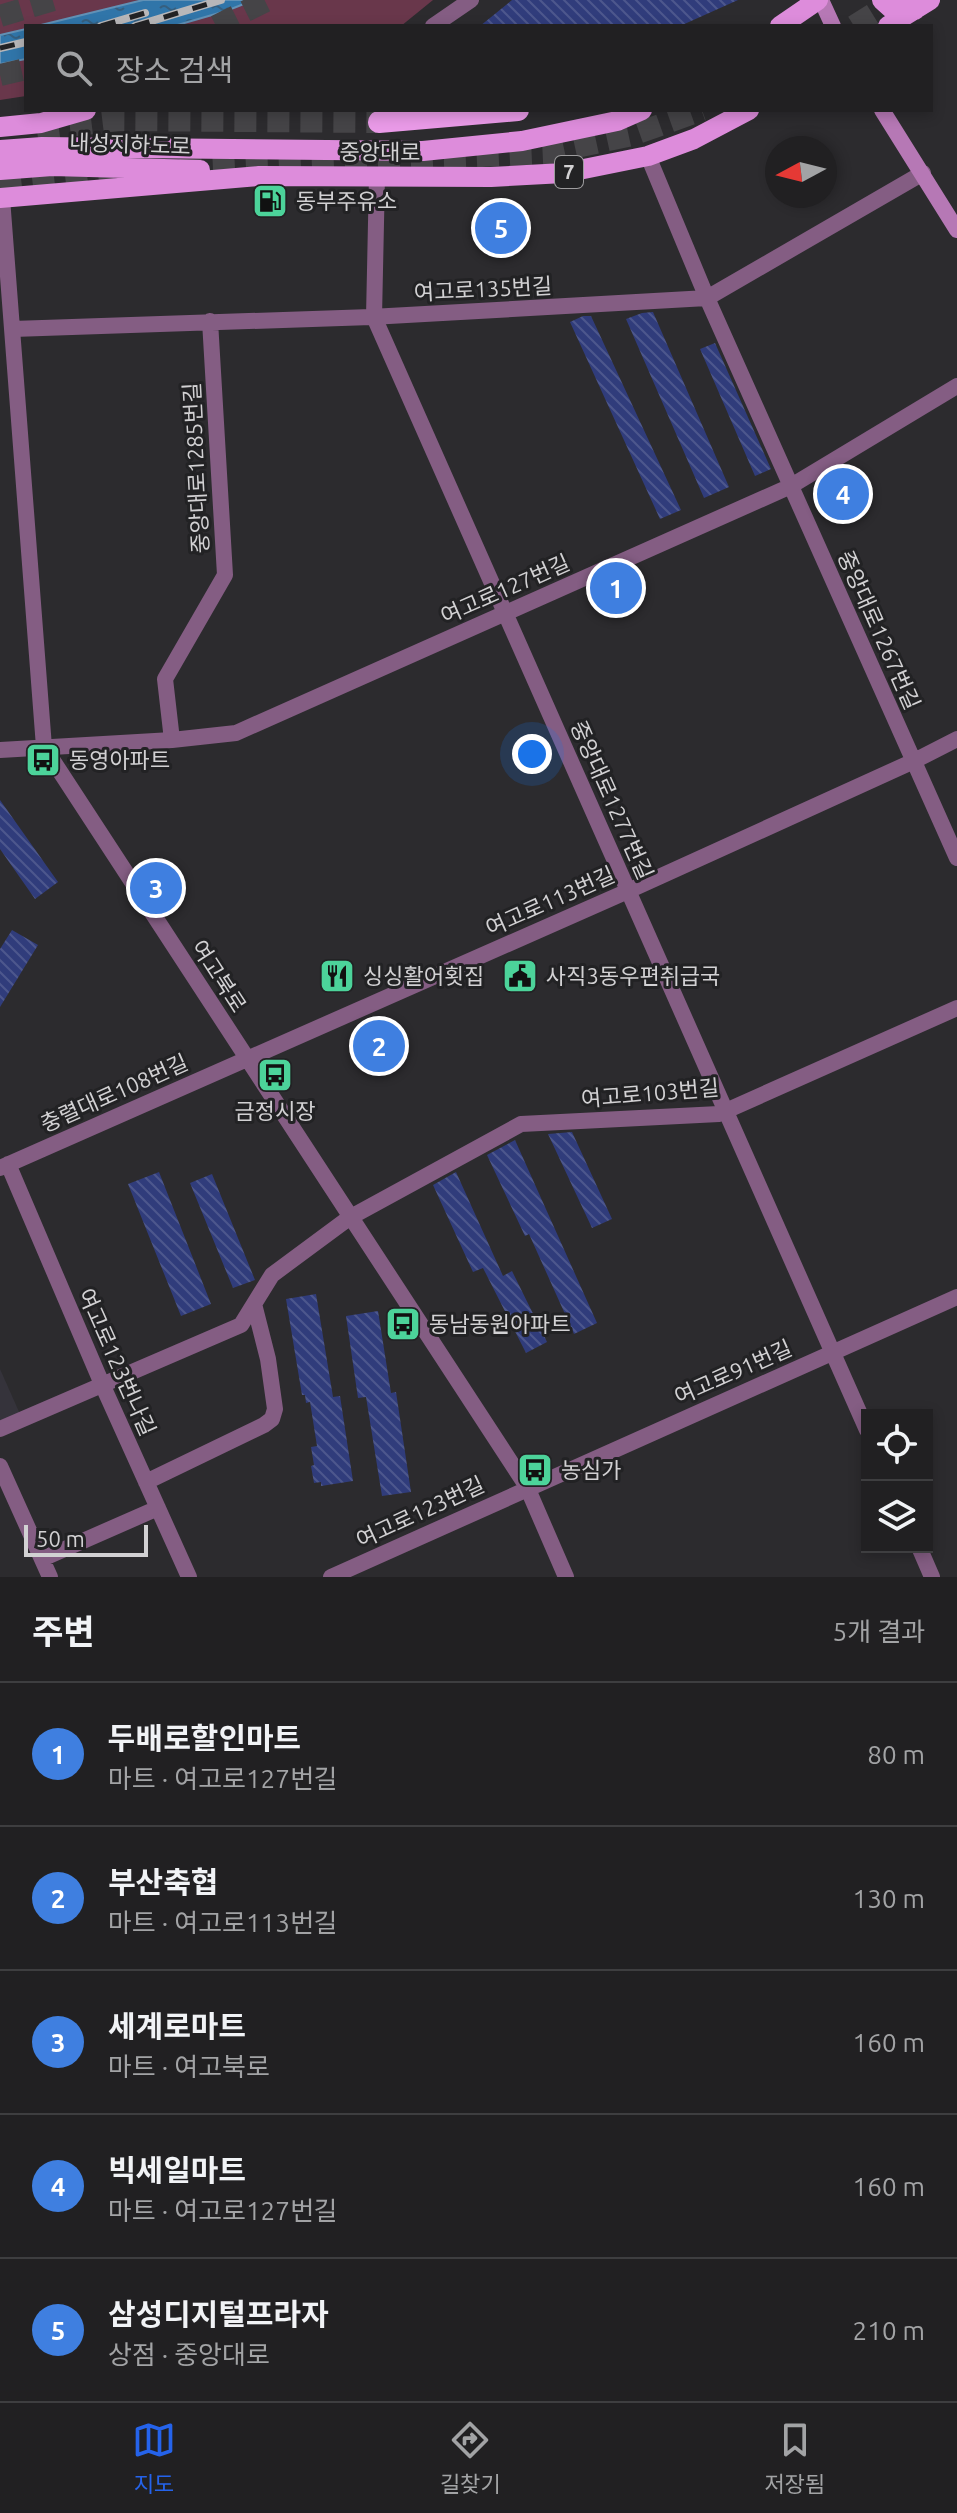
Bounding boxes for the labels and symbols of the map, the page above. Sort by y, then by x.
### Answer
street label: 내성지하도로 [69,129,191,158]
north arrow [765,136,837,208]
street label: 중앙대로 [340,139,420,164]
road number: 7 [555,156,583,188]
fuel station icon: 동부주유소 [251,182,289,220]
place label: 동부주유소 [296,188,397,213]
pin: 5 [475,198,527,258]
street label: 여고로135번길 [413,272,553,305]
street label: 중앙대로1285번길 [179,382,212,554]
pin: 4 [817,464,869,524]
street label: 중앙대로1267번길 [833,547,926,713]
street label: 여고로127번길 [436,549,573,628]
pin: 1 [590,558,642,618]
street label: 중앙대로1277번길 [566,717,659,883]
your location [512,734,552,774]
bus stop icon: 동영아파트 [24,741,62,779]
place label: 동영아파트 [69,747,170,772]
pin: 3 [130,858,182,918]
street label: 여고로113번길 [481,861,618,940]
street label: 여고북로 [187,935,252,1016]
restaurant icon: 싱싱활어횟집 [318,957,356,995]
public building icon: 사직3동우편취급국 [501,957,539,995]
place label: 싱싱활어횟집 [363,963,484,988]
place label: 사직3동우편취급국 [546,963,720,988]
pin: 2 [353,1016,405,1076]
street label: 충렬대로108번길 [36,1049,191,1136]
bus stop icon: 금정시장 [256,1056,294,1094]
street label: 여고로103번길 [580,1074,720,1111]
place label: 금정시장 [235,1098,315,1123]
street label: 여고로123번나길 [74,1284,161,1439]
bus stop icon: 동남동원아파트 [384,1305,422,1343]
place label: 동남동원아파트 [429,1311,571,1336]
street label: 여고로91번길 [670,1334,795,1409]
bus stop icon: 농심가 [516,1451,554,1489]
place label: 농심가 [561,1457,622,1482]
street label: 여고로123번길 [352,1471,488,1552]
scale bar [24,1521,148,1557]

